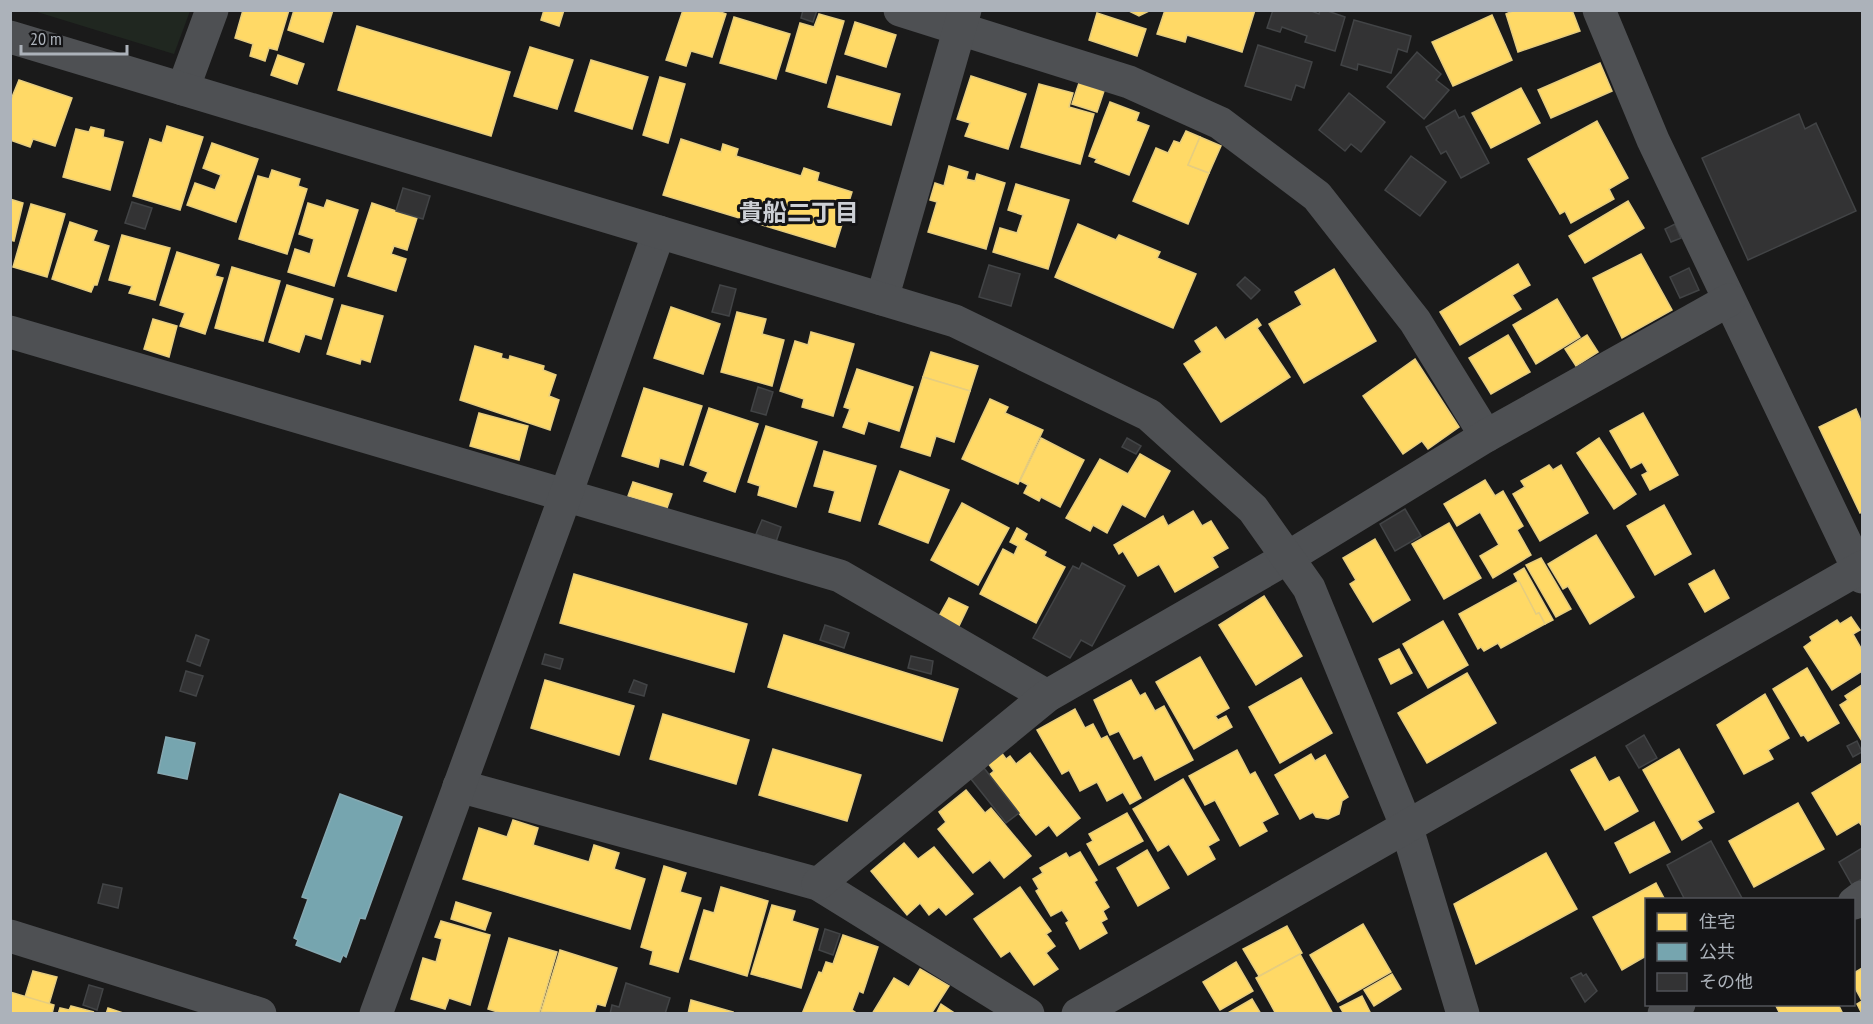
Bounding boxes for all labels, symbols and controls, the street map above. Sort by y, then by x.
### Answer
scale bar [21,18,128,56]
text: 20 m [30,27,62,50]
district label: 貴船二丁目 [739,197,859,228]
legend [1645,898,1855,1006]
text: 住宅 [1699,910,1735,933]
text: 公共 [1699,940,1735,963]
text: その他 [1699,970,1753,993]

